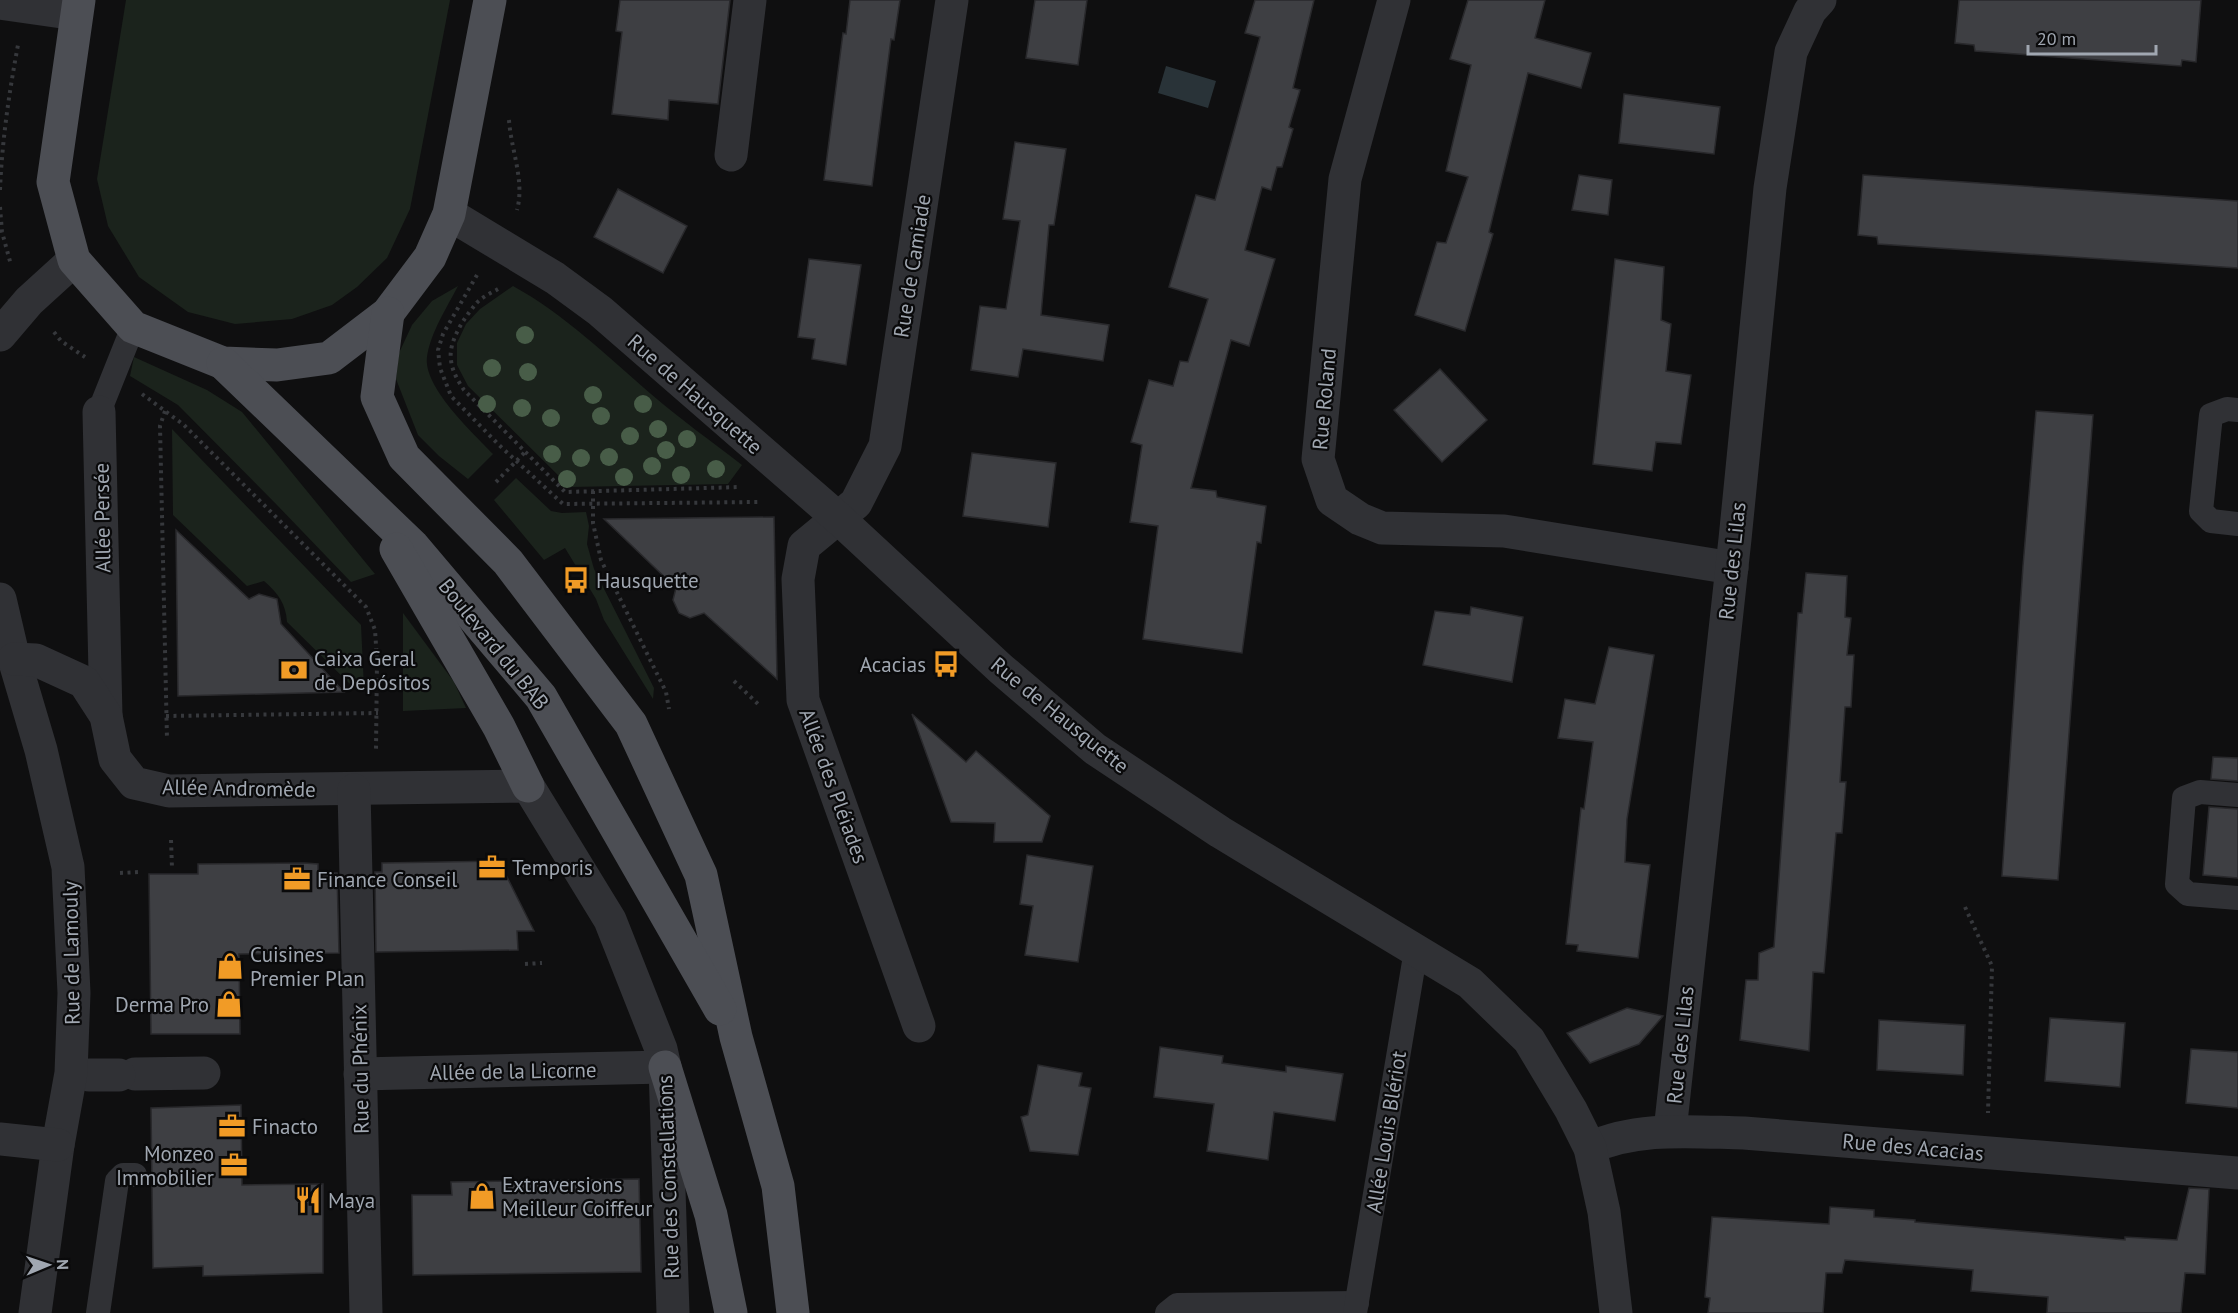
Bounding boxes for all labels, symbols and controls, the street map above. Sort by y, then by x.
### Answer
scale bar [2028,18,2156,56]
text: 20 m [2037,27,2076,50]
street label: Rue de Camiade [887,192,937,340]
street label: Rue de Hausquette [622,328,768,460]
street label: Rue Roland [1306,347,1342,451]
street label: Allée Persée [88,463,116,573]
street label: Rue des Lilas [1712,501,1752,621]
bus stop icon: Hausquette [561,565,591,595]
place label: Hausquette [596,567,699,594]
street label: Boulevard du BAB [433,573,555,715]
place label: Caixa Geral de Depósitos [314,645,430,696]
bus stop icon: Acacias [931,649,961,679]
place label: Acacias [860,651,926,678]
street label: Rue de Hausquette [985,651,1135,779]
bank icon: Caixa Geral de Depósitos [279,655,309,685]
street label: Allée des Pléiades [793,705,875,867]
street label: Allée Andromède [162,773,316,803]
office icon: Temporis [477,852,507,882]
place label: Temporis [512,854,593,881]
office icon: Finance Conseil [282,864,312,894]
place label: Finance Conseil [317,866,457,893]
street label: Rue de Lamouly [56,881,86,1025]
place label: Cuisines Premier Plan [250,941,365,992]
shop icon: Cuisines Premier Plan [215,951,245,981]
street label: Rue des Lilas [1660,985,1700,1105]
shop icon: Derma Pro [214,989,244,1019]
place label: Derma Pro [115,991,209,1018]
street label: Rue du Phénix [345,1004,375,1134]
street label: Allée Louis Blériot [1360,1049,1412,1215]
street label: Allée de la Licorne [429,1056,597,1086]
street label: Rue des Constellations [651,1075,685,1279]
office icon: Finacto [217,1111,247,1141]
place label: Finacto [252,1113,318,1140]
street label: Rue des Acacias [1841,1127,1985,1167]
place label: Monzeo Immobilier [116,1140,214,1191]
office icon: Monzeo Immobilier [219,1150,249,1180]
place label: Extraversions Meilleur Coiffeur [502,1171,652,1222]
shop icon: Extraversions Meilleur Coiffeur [467,1181,497,1211]
restaurant icon: Maya [293,1185,323,1215]
place label: Maya [328,1187,375,1214]
north arrow [18,1235,78,1295]
text: N [53,1259,73,1270]

